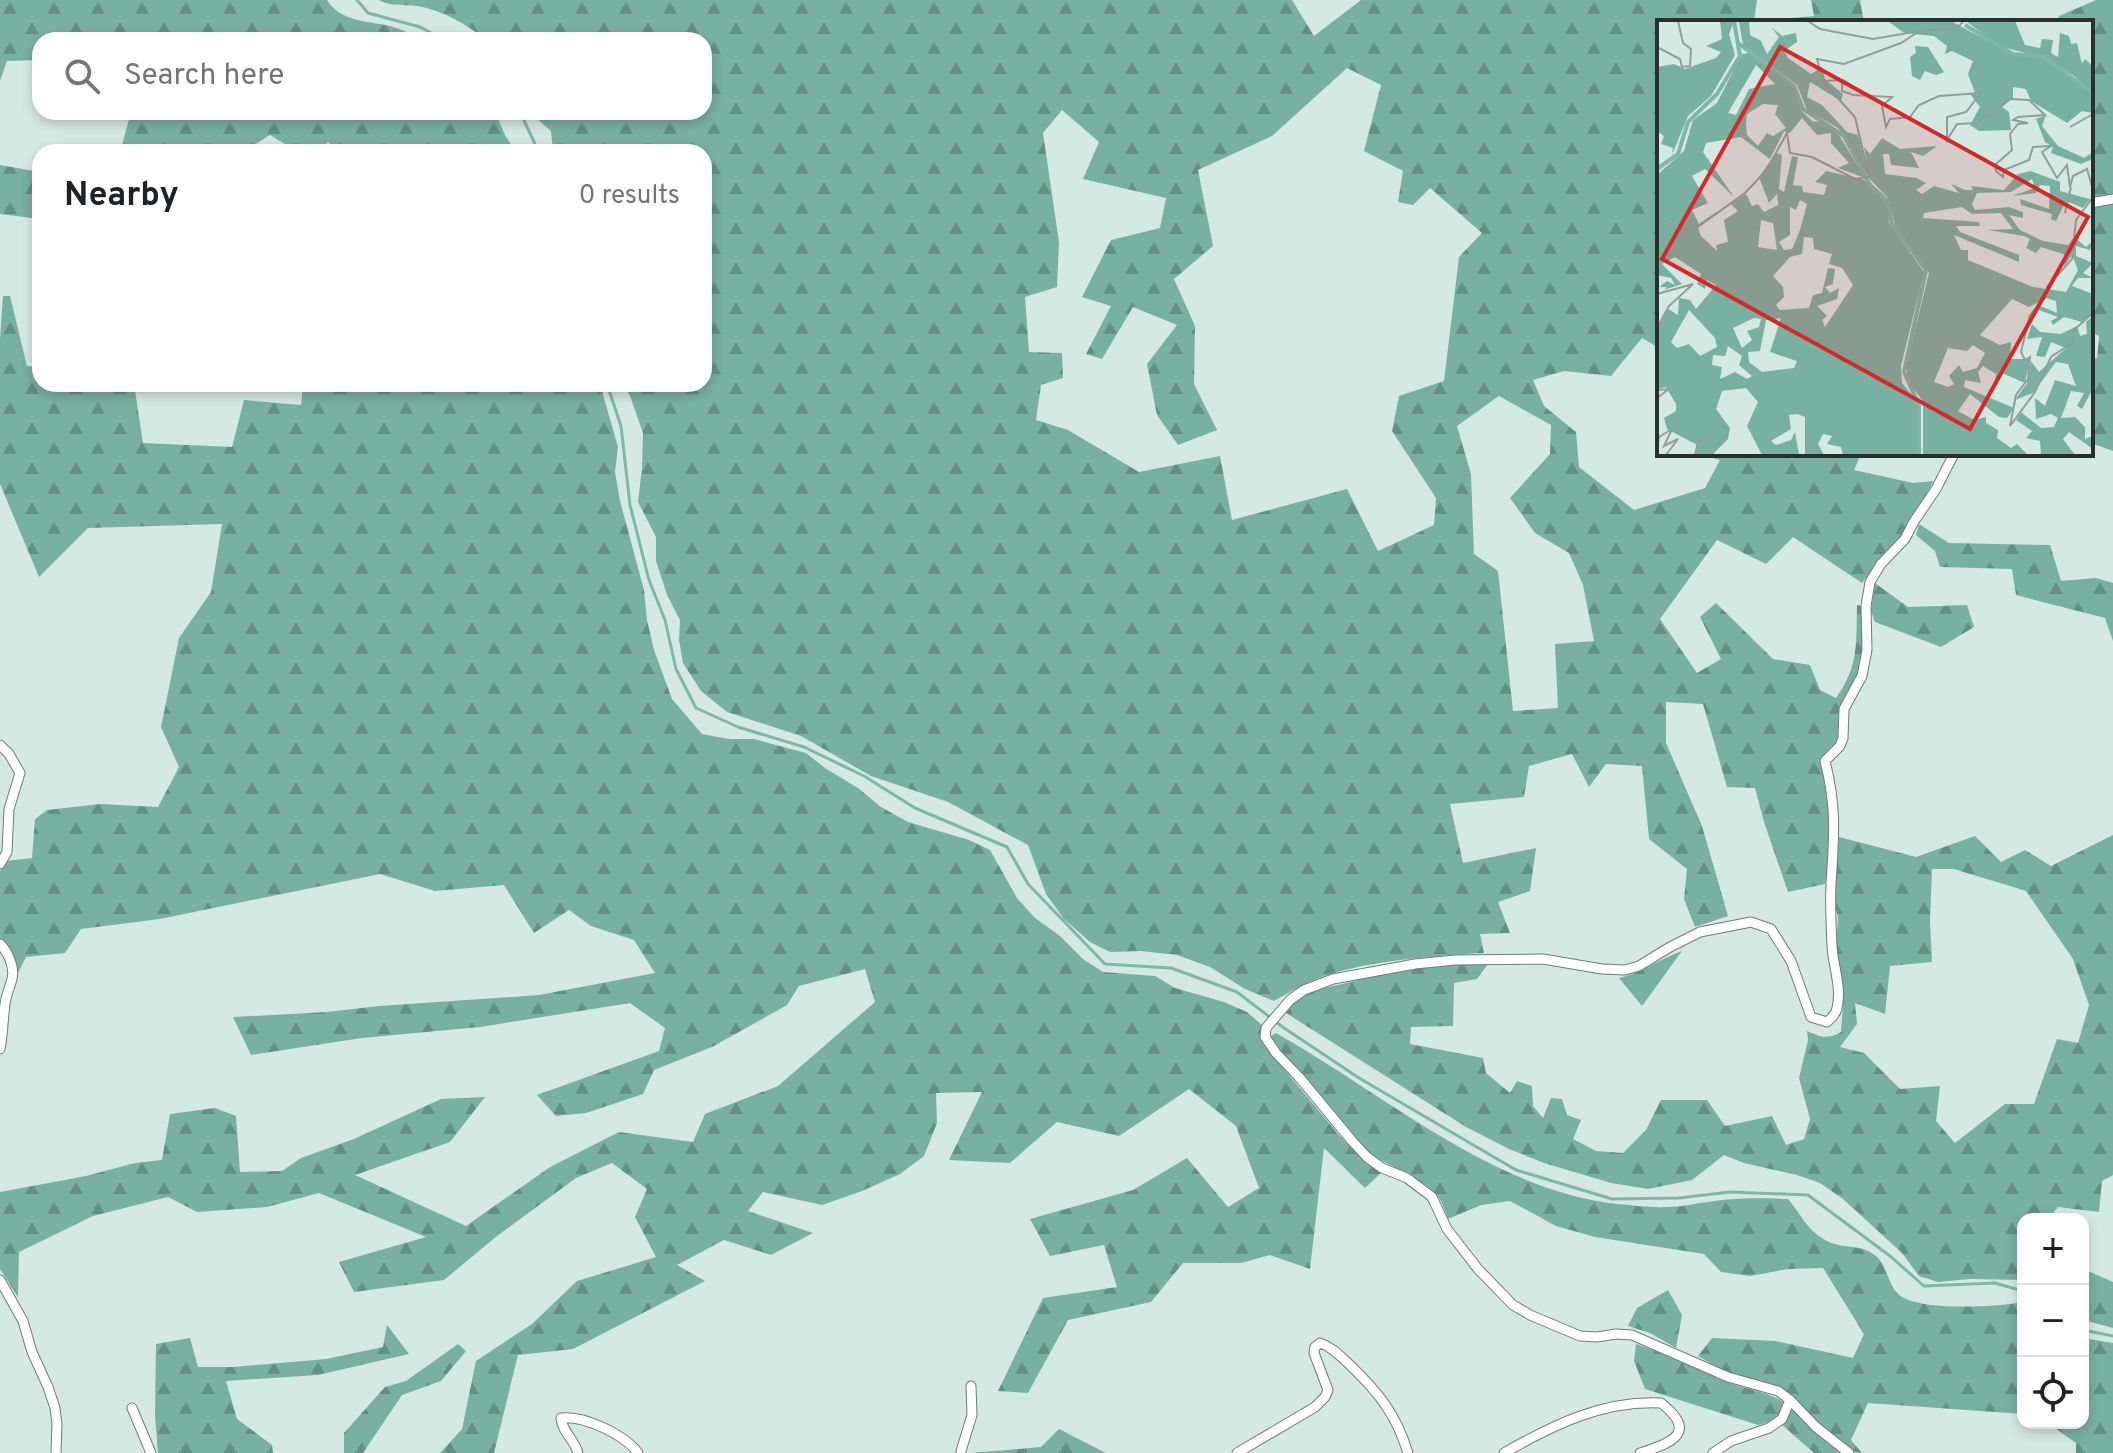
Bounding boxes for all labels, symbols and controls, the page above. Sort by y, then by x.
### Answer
inset map [1657,20,2093,456]
search box [32,32,712,120]
icon: search [60,54,104,98]
text: Search here [124,58,284,95]
text: Nearby [64,175,179,218]
text: 0 results [579,180,680,213]
map controls [2017,1213,2089,1429]
button: + [2017,1213,2089,1285]
button: − [2017,1285,2089,1357]
button: locate [2017,1357,2089,1429]

